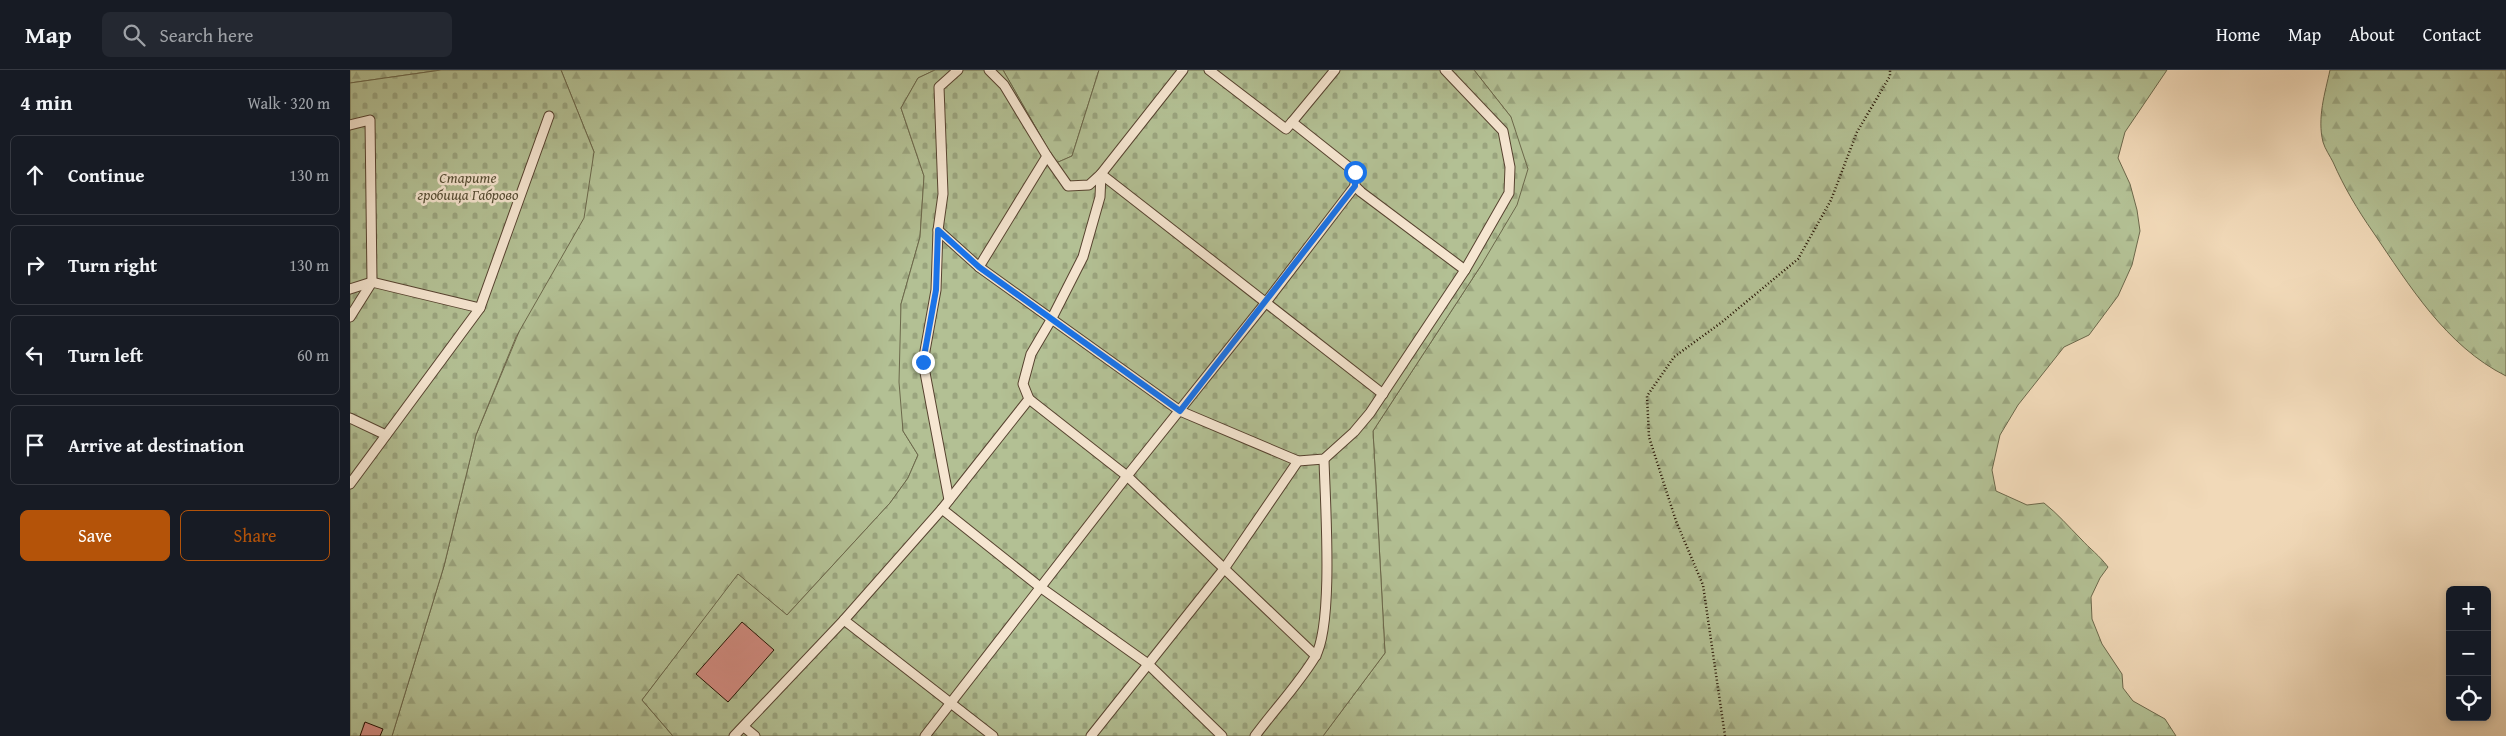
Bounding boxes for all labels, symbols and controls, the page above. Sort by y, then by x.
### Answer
search box [102,12,452,57]
text: Map [25,17,72,52]
icon: search [120,21,148,49]
text: Search here [160,21,253,49]
text: Home [2216,21,2260,48]
text: Map [2288,21,2321,48]
text: About [2349,21,2395,48]
text: Contact [2423,21,2481,48]
text: 4 min [20,87,72,118]
text: Walk · 320 m [247,91,330,115]
icon: ahead [21,161,49,189]
text: Continue [68,161,145,189]
route start [1344,161,1367,184]
text: 130 m [289,163,329,187]
park label: Старите гробища Габрово [418,167,519,205]
icon: right [21,251,49,279]
text: Turn right [68,251,157,279]
text: 130 m [289,253,329,277]
icon: left [21,341,49,369]
text: Turn left [68,341,143,369]
text: 60 m [297,343,329,367]
route end [912,351,935,374]
icon: arrive [21,431,49,459]
text: Arrive at destination [68,431,244,459]
button: Save [20,510,170,561]
button: Share [180,510,330,561]
map controls [2446,586,2491,721]
button: + [2446,586,2491,631]
button: − [2446,631,2491,676]
button: locate [2446,676,2491,721]

